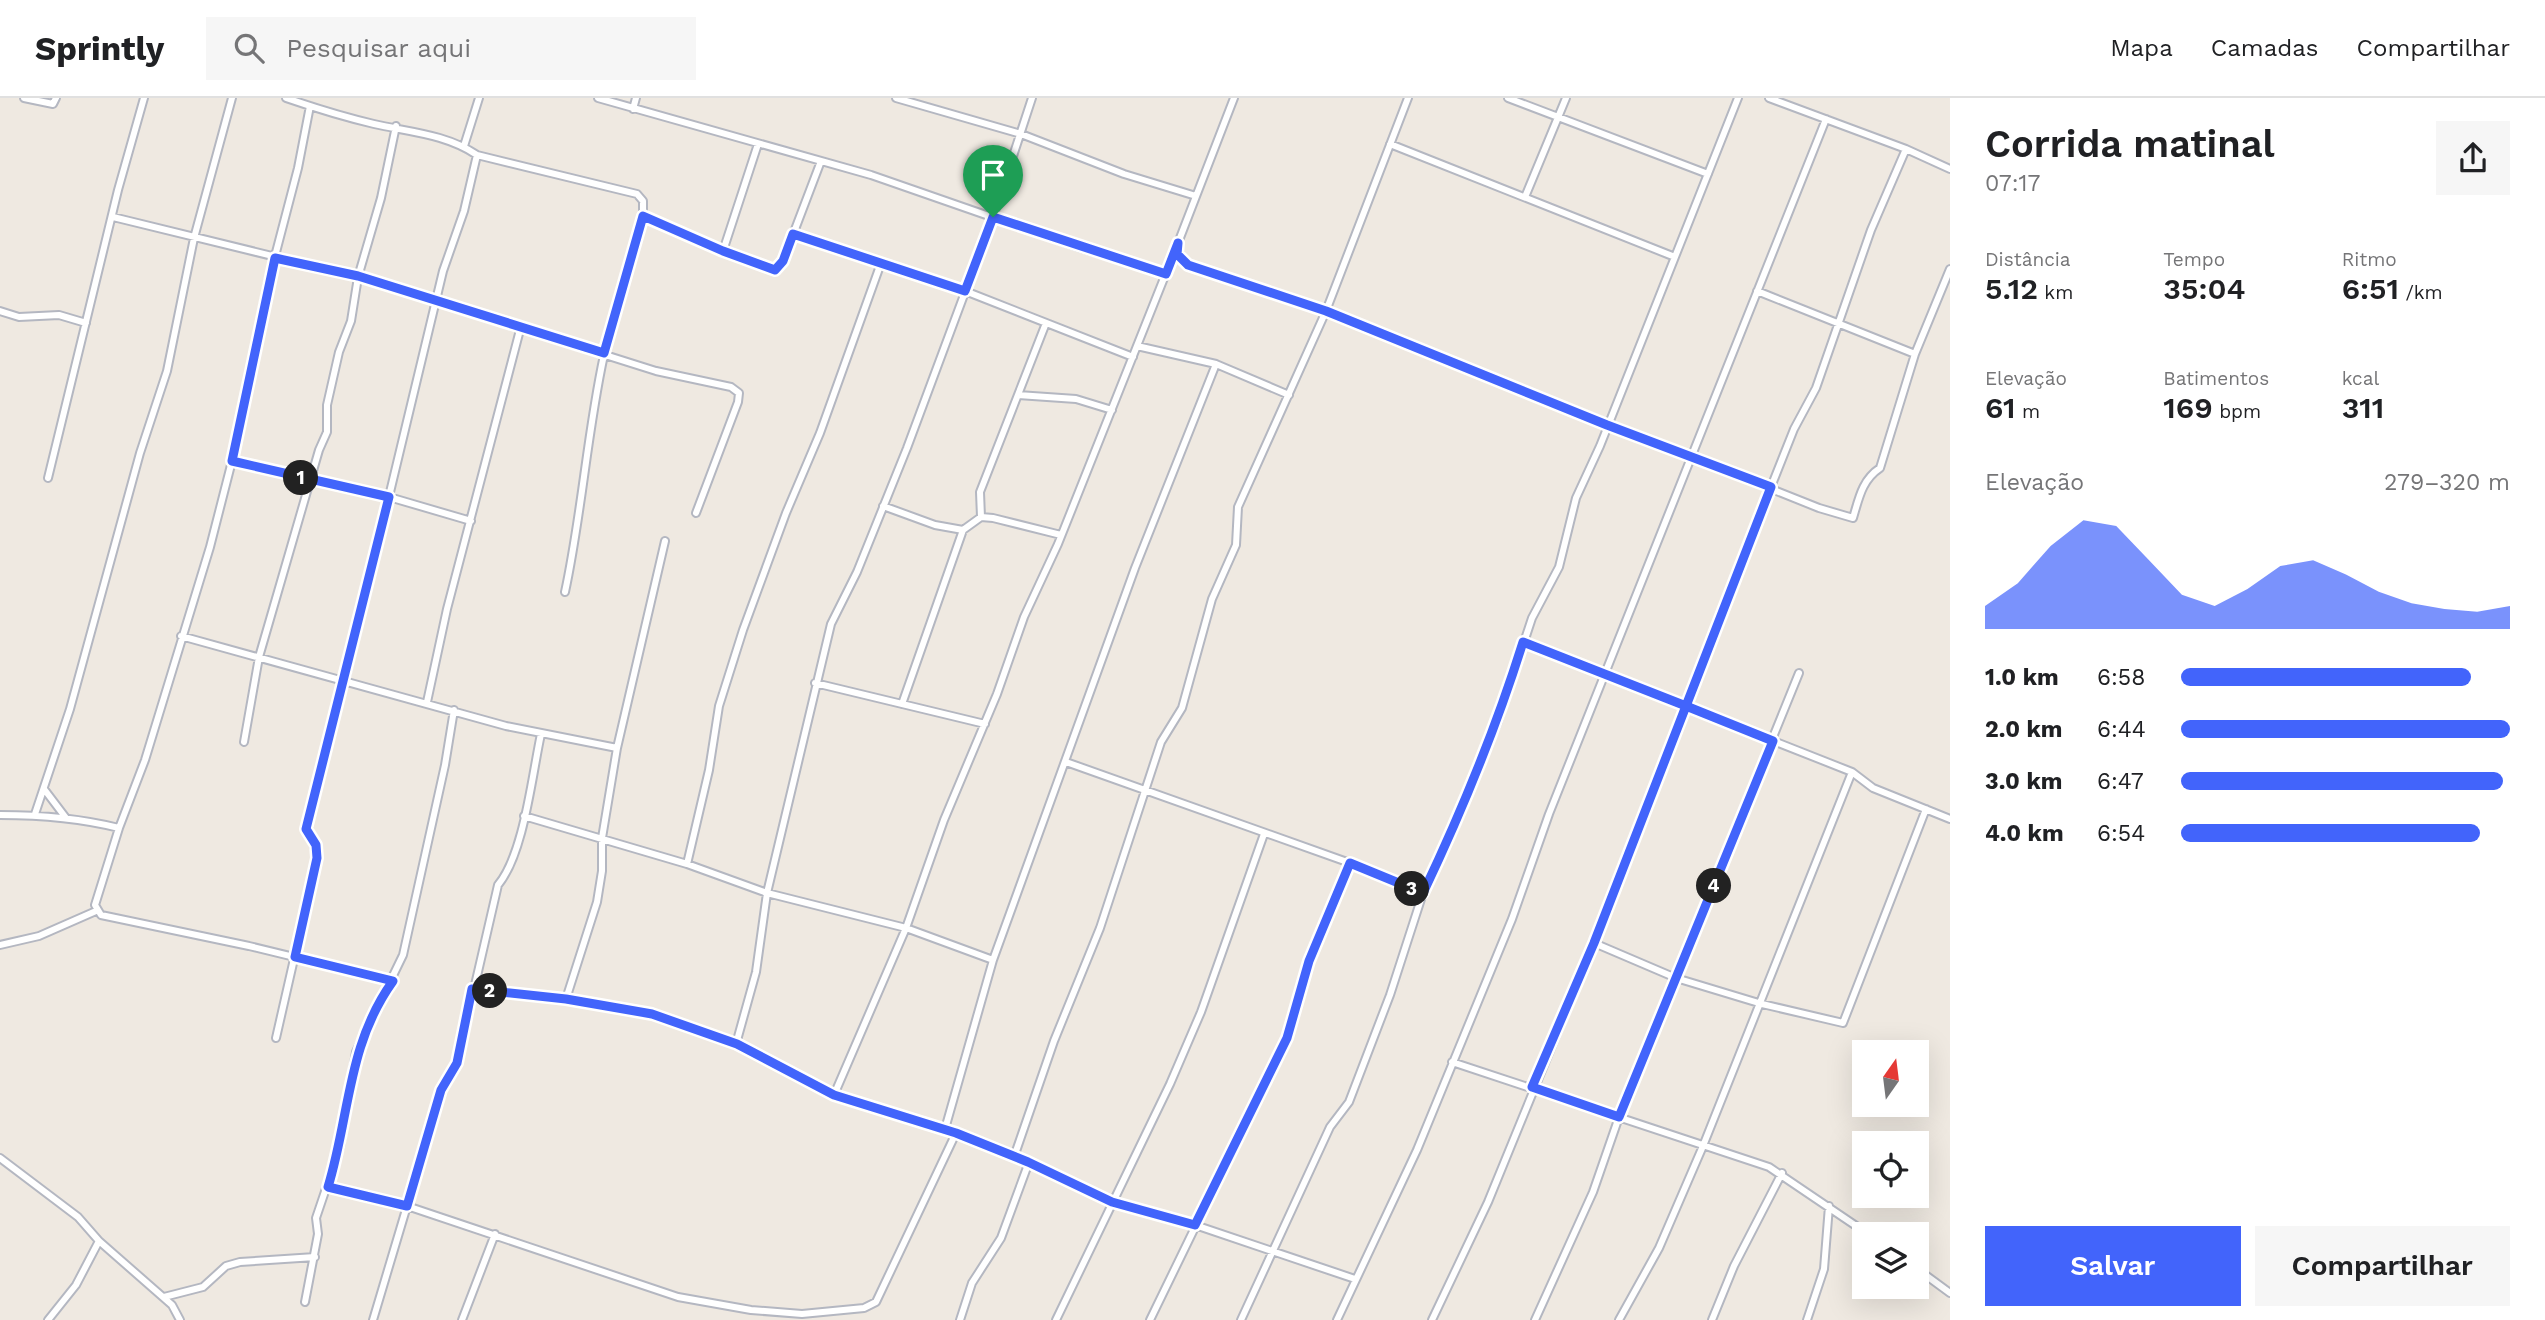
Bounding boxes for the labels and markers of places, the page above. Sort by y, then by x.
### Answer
pin [963,145,1023,217]
pin: 1 [284,460,318,496]
pin: 4 [1696,868,1732,904]
pin: 3 [1394,872,1430,906]
pin: 2 [472,974,508,1008]

